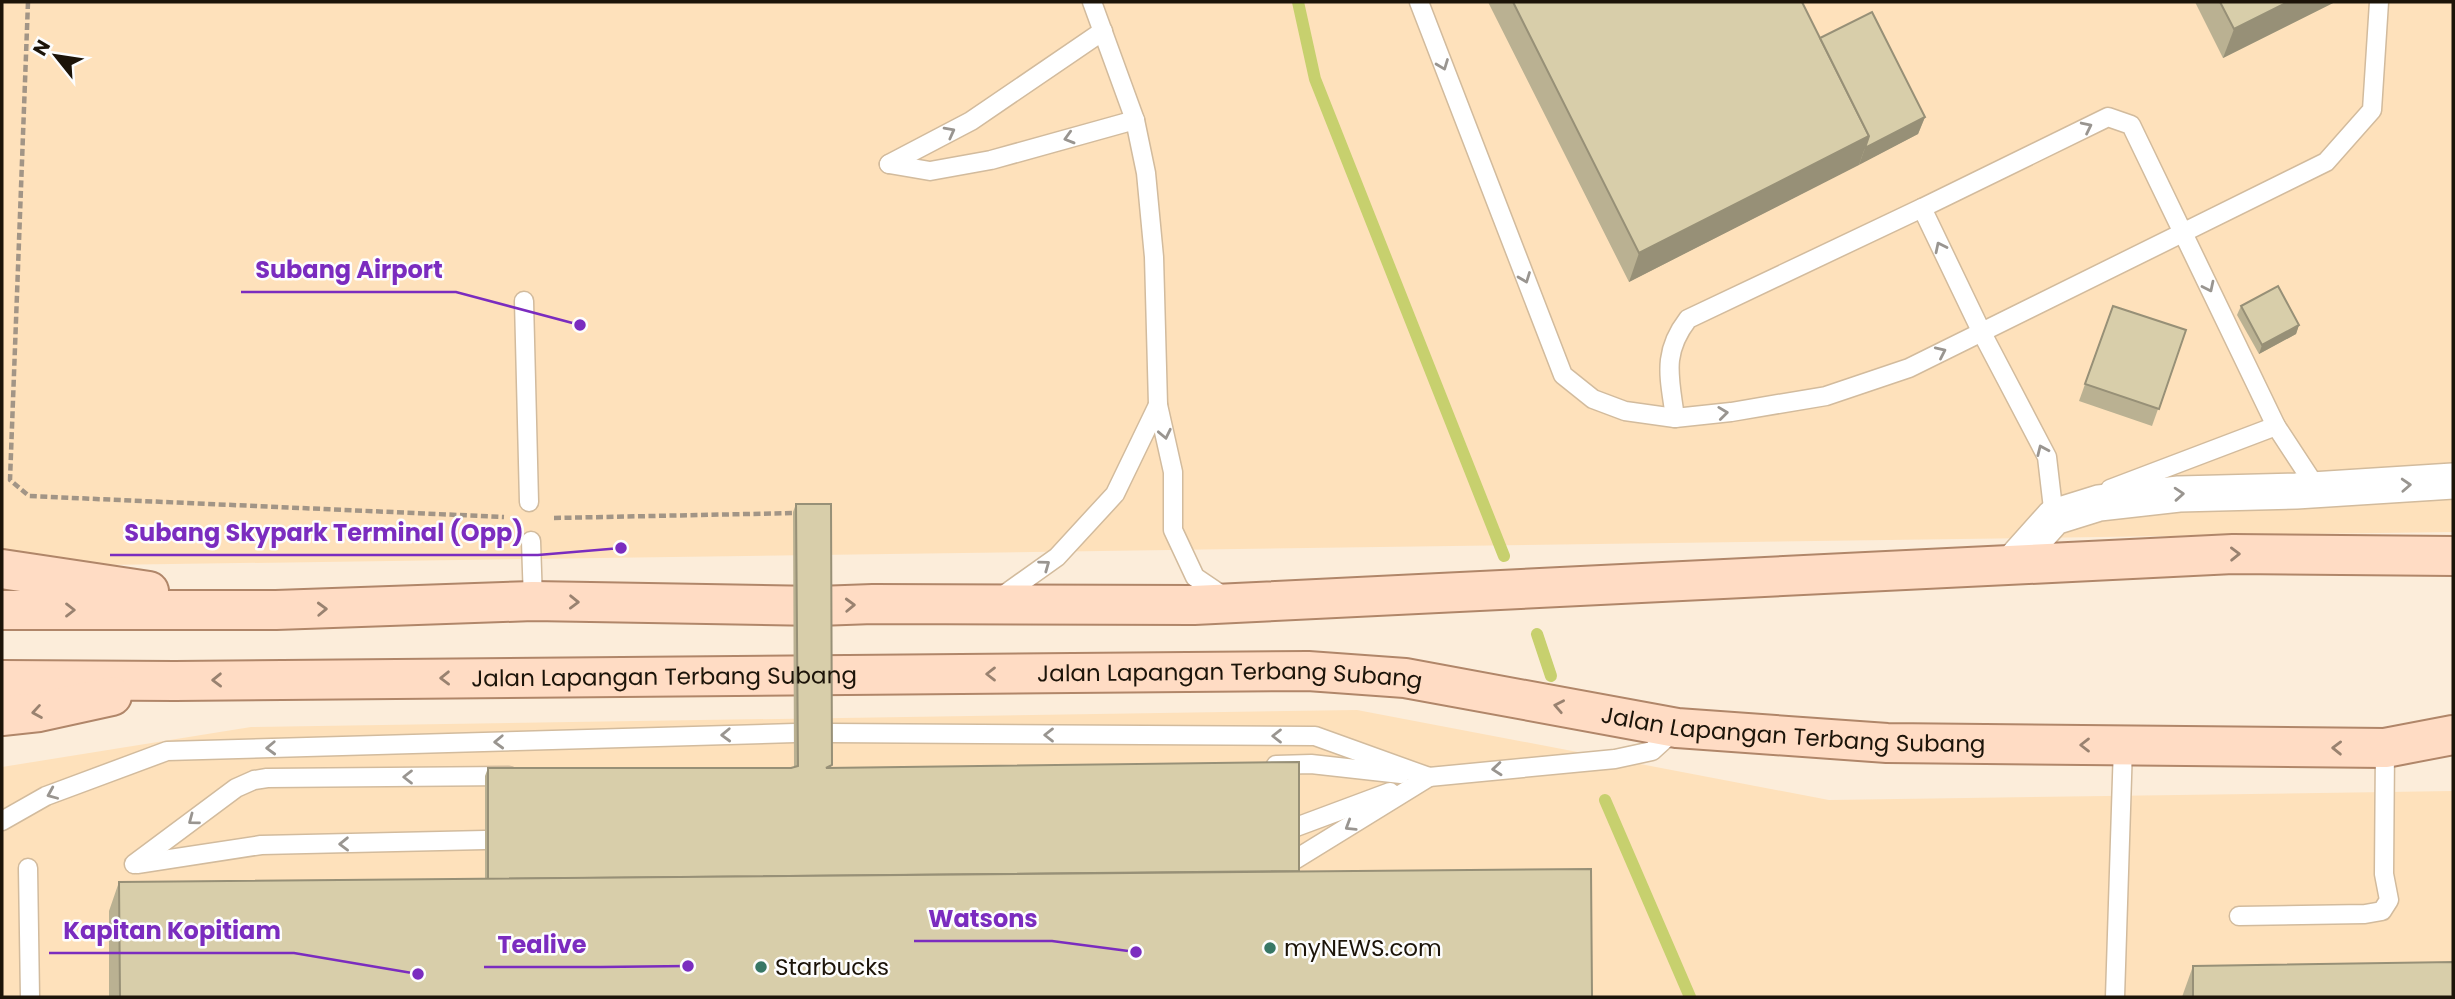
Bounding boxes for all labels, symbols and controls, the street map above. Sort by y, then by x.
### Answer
north arrow [21,21,91,91]
text: N [26,35,57,61]
one-way arrow [1435,59,1449,71]
one-way arrow [2080,121,2092,135]
one-way arrow [943,127,955,141]
one-way arrow [1064,130,1076,144]
one-way arrow [1934,242,1948,254]
callout: Subang Airport [241,247,456,292]
text: Subang Airport [255,253,443,286]
one-way arrow [1517,271,1531,283]
one-way arrow [2201,280,2215,292]
one-way arrow [1934,347,1946,361]
one-way arrow [1718,406,1729,421]
one-way arrow [1156,428,1171,440]
one-way arrow [2037,445,2051,457]
one-way arrow [2401,477,2412,492]
one-way arrow [2174,487,2185,502]
callout: Subang Skypark Terminal (Opp) [110,510,538,555]
text: Subang Skypark Terminal (Opp) [124,516,524,549]
one-way arrow [2230,546,2241,562]
one-way arrow [1037,561,1050,573]
one-way arrow [569,594,580,610]
one-way arrow [845,597,856,612]
one-way arrow [317,601,328,616]
one-way arrow [65,602,76,618]
street label: Jalan Lapangan Terbang Subang [1037,655,1425,697]
street label: Jalan Lapangan Terbang Subang [471,659,857,694]
one-way arrow [985,666,996,681]
one-way arrow [439,670,450,686]
one-way arrow [212,673,223,688]
street label: Jalan Lapangan Terbang Subang [1599,698,1986,760]
one-way arrow [1553,699,1565,714]
one-way arrow [31,704,43,719]
one-way arrow [1043,727,1054,742]
one-way arrow [721,728,732,743]
one-way arrow [1271,728,1281,744]
one-way arrow [493,734,504,749]
one-way arrow [2079,738,2090,753]
one-way arrow [2331,740,2342,756]
one-way arrow [266,741,277,756]
one-way arrow [1491,761,1502,776]
one-way arrow [402,769,413,785]
one-way arrow [47,786,59,800]
one-way arrow [188,812,201,825]
one-way arrow [1345,817,1358,830]
one-way arrow [338,836,349,851]
callout: Watsons [914,896,1052,941]
text: Watsons [928,902,1038,935]
callout: Kapitan Kopitiam [49,908,294,953]
text: Kapitan Kopitiam [63,914,281,947]
callout: Tealive [484,922,601,967]
text: Tealive [497,928,587,961]
place label: myNEWS.com [1284,932,1442,964]
marker: myNEWS.com [1262,940,1278,956]
place label: Starbucks [775,951,889,983]
marker: Starbucks [753,959,769,975]

